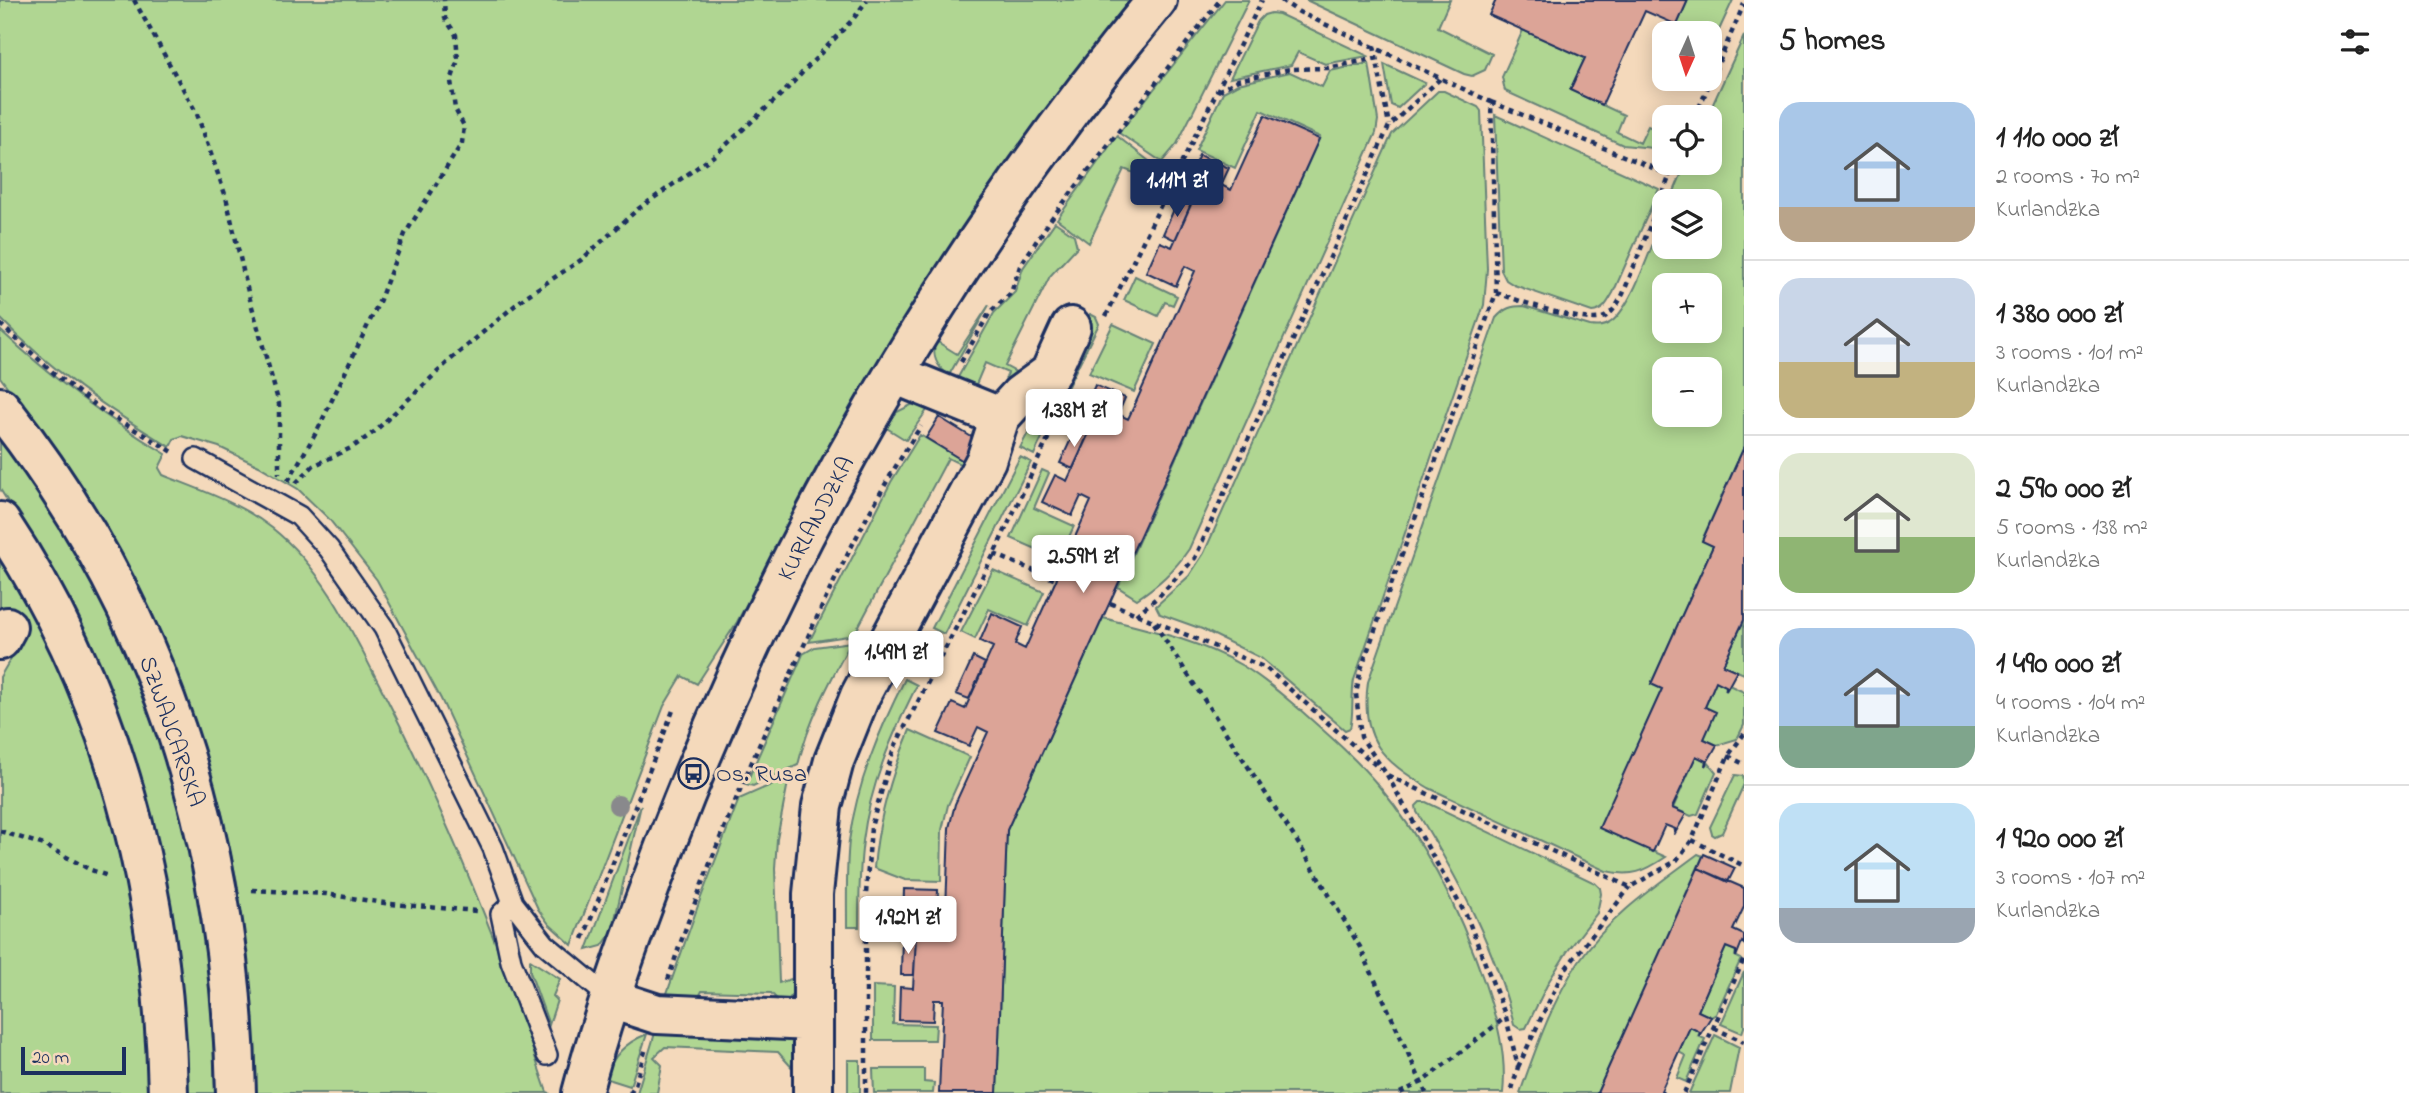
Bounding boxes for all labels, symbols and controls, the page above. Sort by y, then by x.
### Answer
text: 5 homes [1779,20,1886,64]
north arrow [1652,21,1722,91]
map controls [1652,21,1722,427]
icon: filters [2336,23,2374,61]
button: locate [1652,105,1722,175]
text: 1 110 000 zł [1996,117,2118,161]
icon: home [1835,130,1919,214]
pin: 1.11M zł [1105,160,1249,219]
text: 2 rooms · 70 m² [1996,161,2140,194]
text: 1.11M zł [1146,165,1208,198]
button: layers [1652,189,1722,259]
text: Kurlandzka [1996,194,2100,227]
button: + [1652,273,1722,343]
text: 1 380 000 zł [1996,293,2123,337]
icon: home [1835,306,1919,390]
text: 3 rooms · 101 m² [1996,337,2143,370]
button: − [1652,357,1722,427]
text: Kurlandzka [1996,370,2100,403]
pin: 1.38M zł [1002,390,1146,449]
text: 1.38M zł [1042,395,1106,428]
street label: KURLANDZKA [770,451,865,588]
text: 2 590 000 zł [1996,468,2131,512]
icon: home [1835,481,1919,565]
text: 5 rooms · 138 m² [1996,512,2148,545]
pin: 2.59M zł [1011,536,1155,595]
text: 2.59M zł [1048,541,1118,574]
text: Kurlandzka [1996,545,2100,578]
pin: 1.49M zł [824,632,968,691]
text: 1.49M zł [865,637,927,670]
text: 1 490 000 zł [1996,643,2121,687]
street label: SZWAJCARSKA [128,652,213,812]
icon: home [1835,656,1919,740]
text: 4 rooms · 104 m² [1996,687,2145,720]
text: Kurlandzka [1996,720,2100,753]
bus stop icon: Os. Rusa [676,756,710,790]
place label: Os. Rusa [716,758,807,793]
text: 1 920 000 zł [1996,818,2123,862]
icon: home [1835,831,1919,915]
text: 3 rooms · 107 m² [1996,862,2145,895]
text: Kurlandzka [1996,895,2100,928]
pin: 1.92M zł [836,897,980,956]
text: 1.92M zł [876,902,940,935]
scale bar [21,1044,126,1076]
text: 20 m [32,1045,69,1072]

